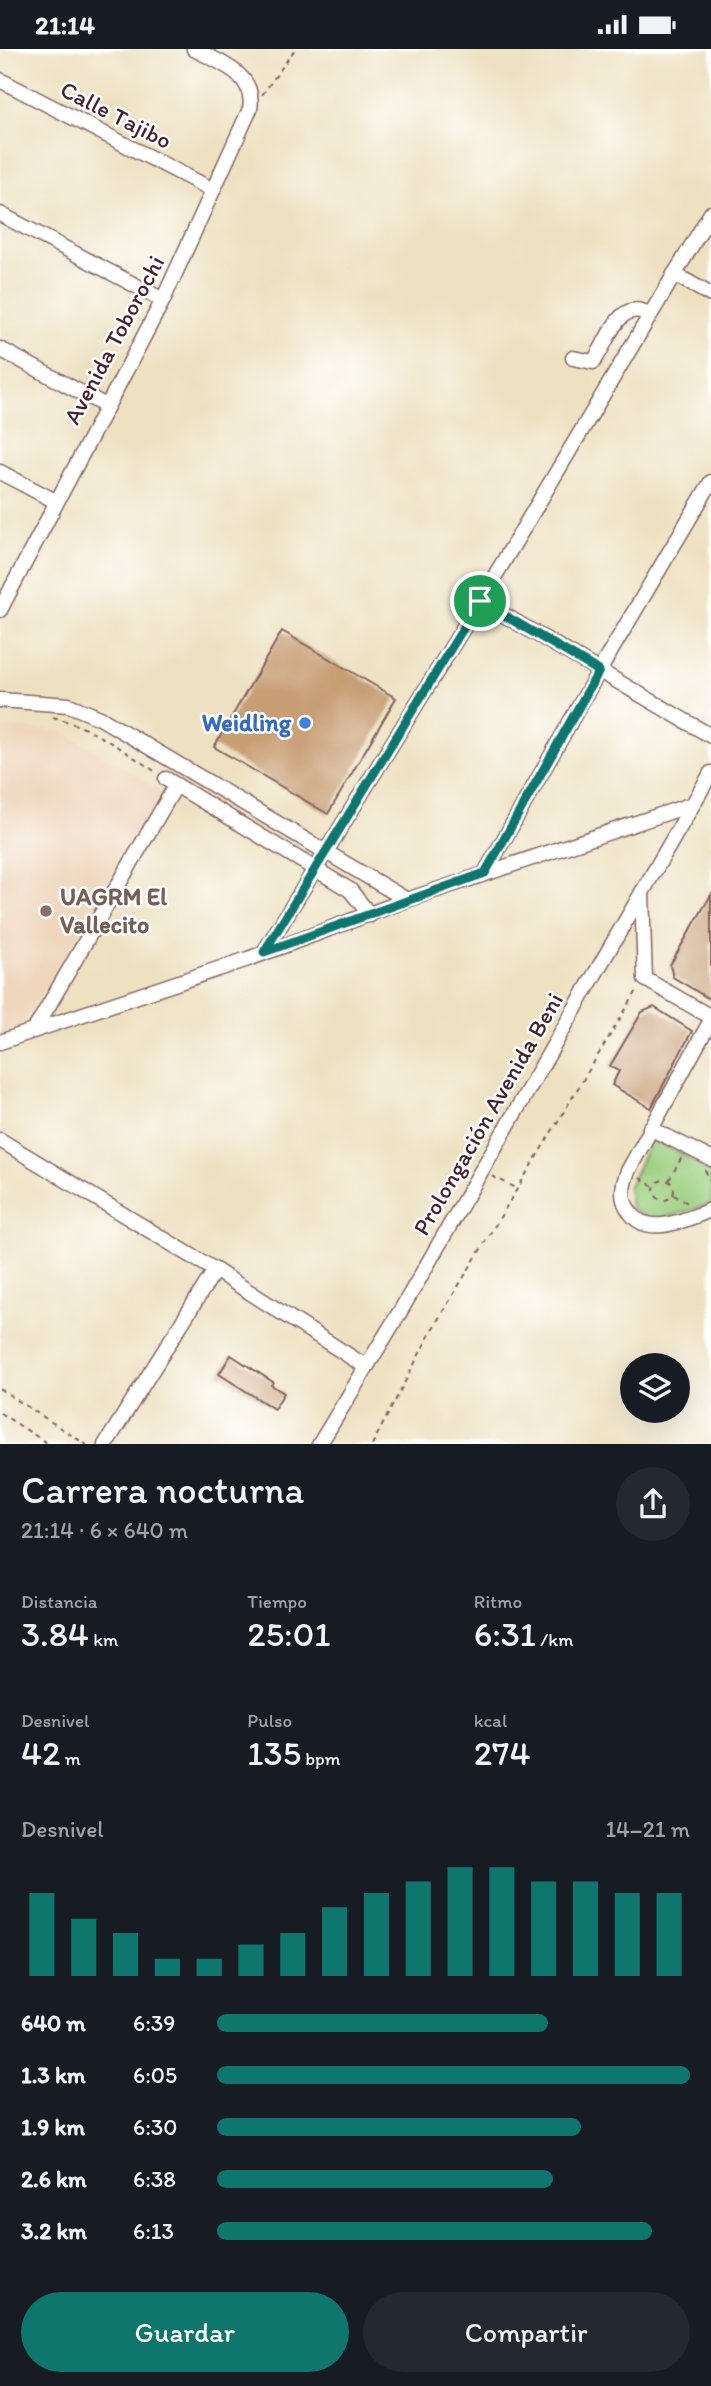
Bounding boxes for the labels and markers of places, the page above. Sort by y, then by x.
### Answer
pin [450,571,510,631]
place label: Weidling [202,708,292,738]
marker: Weidling [297,715,313,731]
place label: UAGRM El Vallecito [60,882,167,939]
marker: UAGRM El Vallecito [38,903,54,919]

